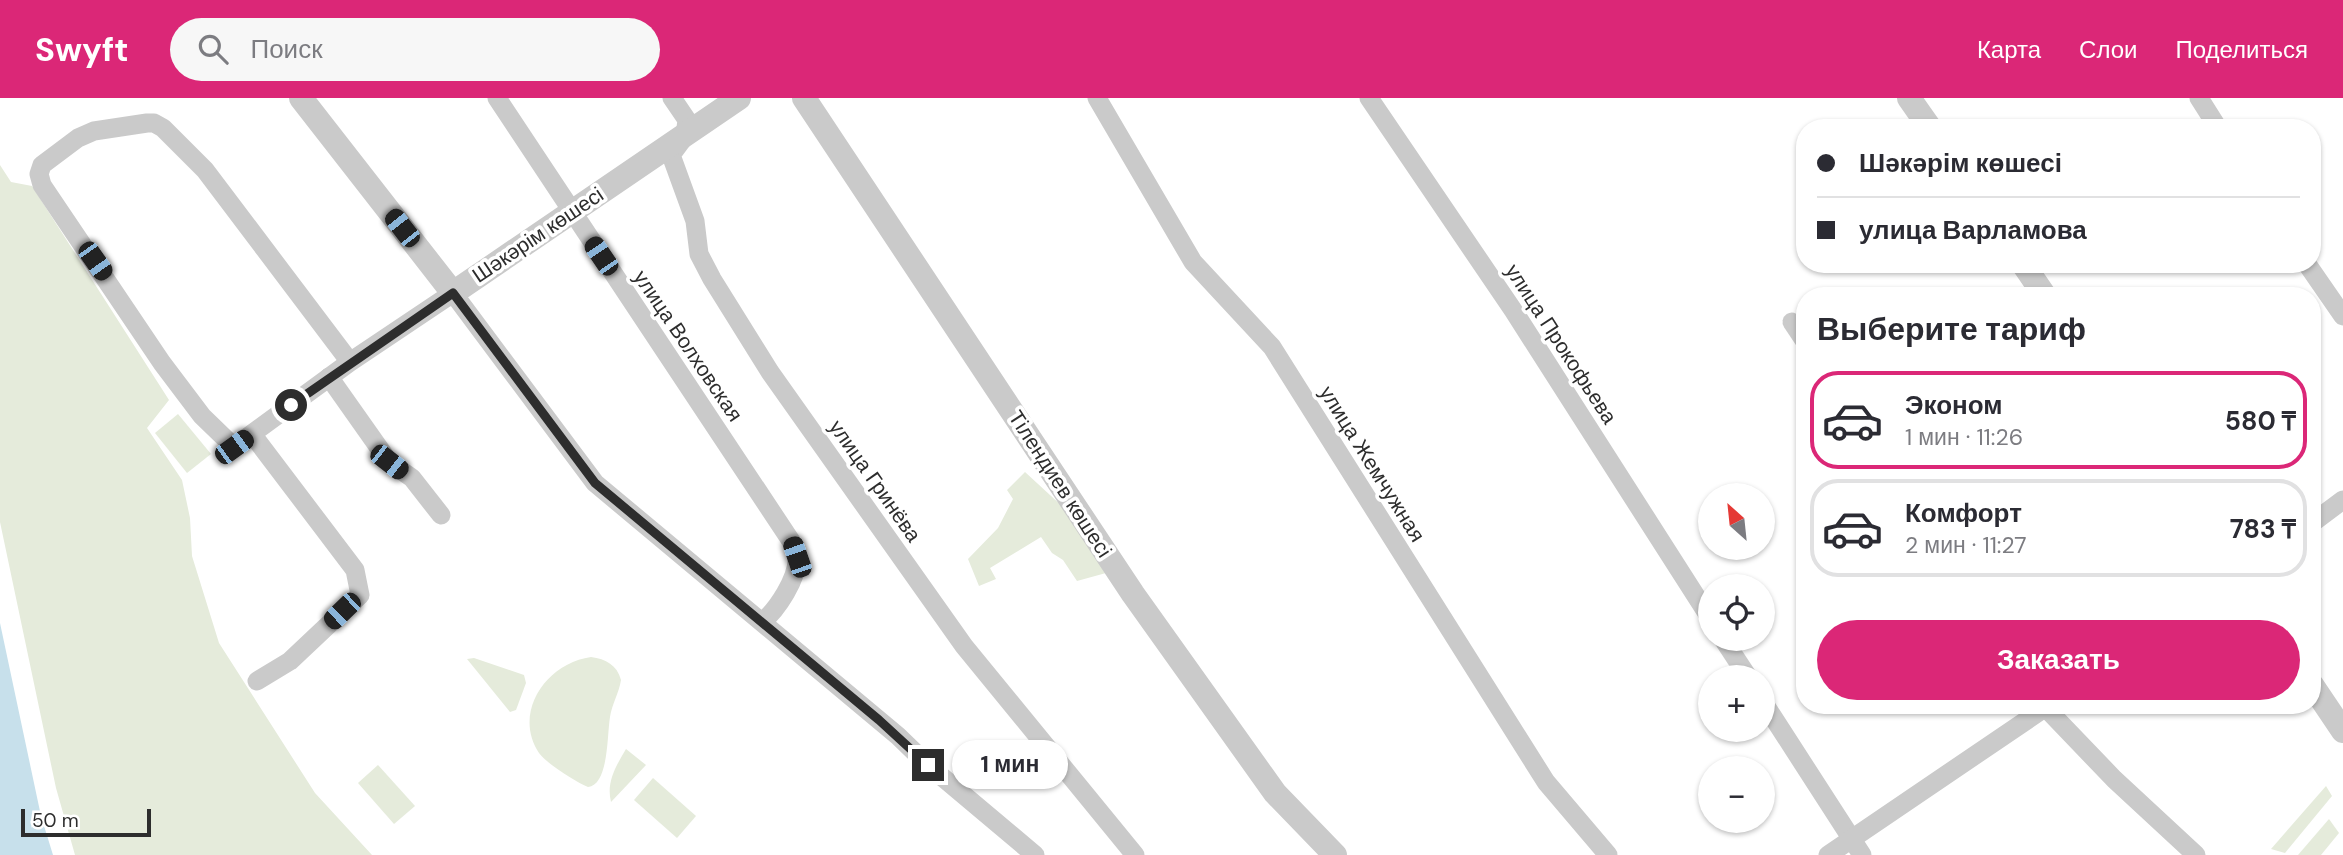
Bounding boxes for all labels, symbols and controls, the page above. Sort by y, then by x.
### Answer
search box [170,18,660,81]
text: Swyft [35,28,128,71]
icon: search [194,30,232,68]
text: Поиск [250,32,323,66]
text: Карта [1977,34,2041,65]
text: Слои [2079,34,2137,65]
text: Поделиться [2175,34,2308,65]
text: Шәкәрім көшесі [1859,146,2062,180]
street label: Шәкәрім көшесі [467,181,609,289]
car [381,205,424,251]
text: улица Варламова [1859,213,2087,247]
car [581,233,622,279]
car [75,238,116,284]
street label: улица Прокофьева [1499,259,1623,430]
street label: улица Волховская [627,265,749,427]
text: Выберите тариф [1817,308,2086,350]
street label: улица Жемчужная [1313,381,1431,547]
text: Эконом [1905,388,2003,422]
route start [275,389,307,421]
icon: car [1821,389,1884,452]
text: 580 ₸ [2225,404,2296,438]
street label: Тілендиев көшесі [1002,405,1118,563]
street label: улица Гринёва [823,414,928,548]
text: 1 мин · 11:26 [1905,422,2023,452]
car [211,426,258,468]
car [366,441,413,483]
north arrow [1698,483,1774,560]
map controls [1698,483,1775,833]
text: Комфорт [1905,496,2022,530]
icon: car [1821,497,1884,560]
text: 783 ₸ [2230,512,2296,546]
text: 2 мин · 11:27 [1905,530,2027,560]
car [781,534,814,580]
button: locate [1698,574,1775,651]
car [320,589,365,633]
button: Заказать [1817,620,2300,700]
button: + [1698,665,1775,742]
callout: 1 мин [953,740,1068,790]
route end [912,749,944,781]
text: 1 мин [981,749,1039,779]
button: − [1698,756,1775,833]
scale bar [21,806,150,838]
text: 50 m [32,808,79,833]

